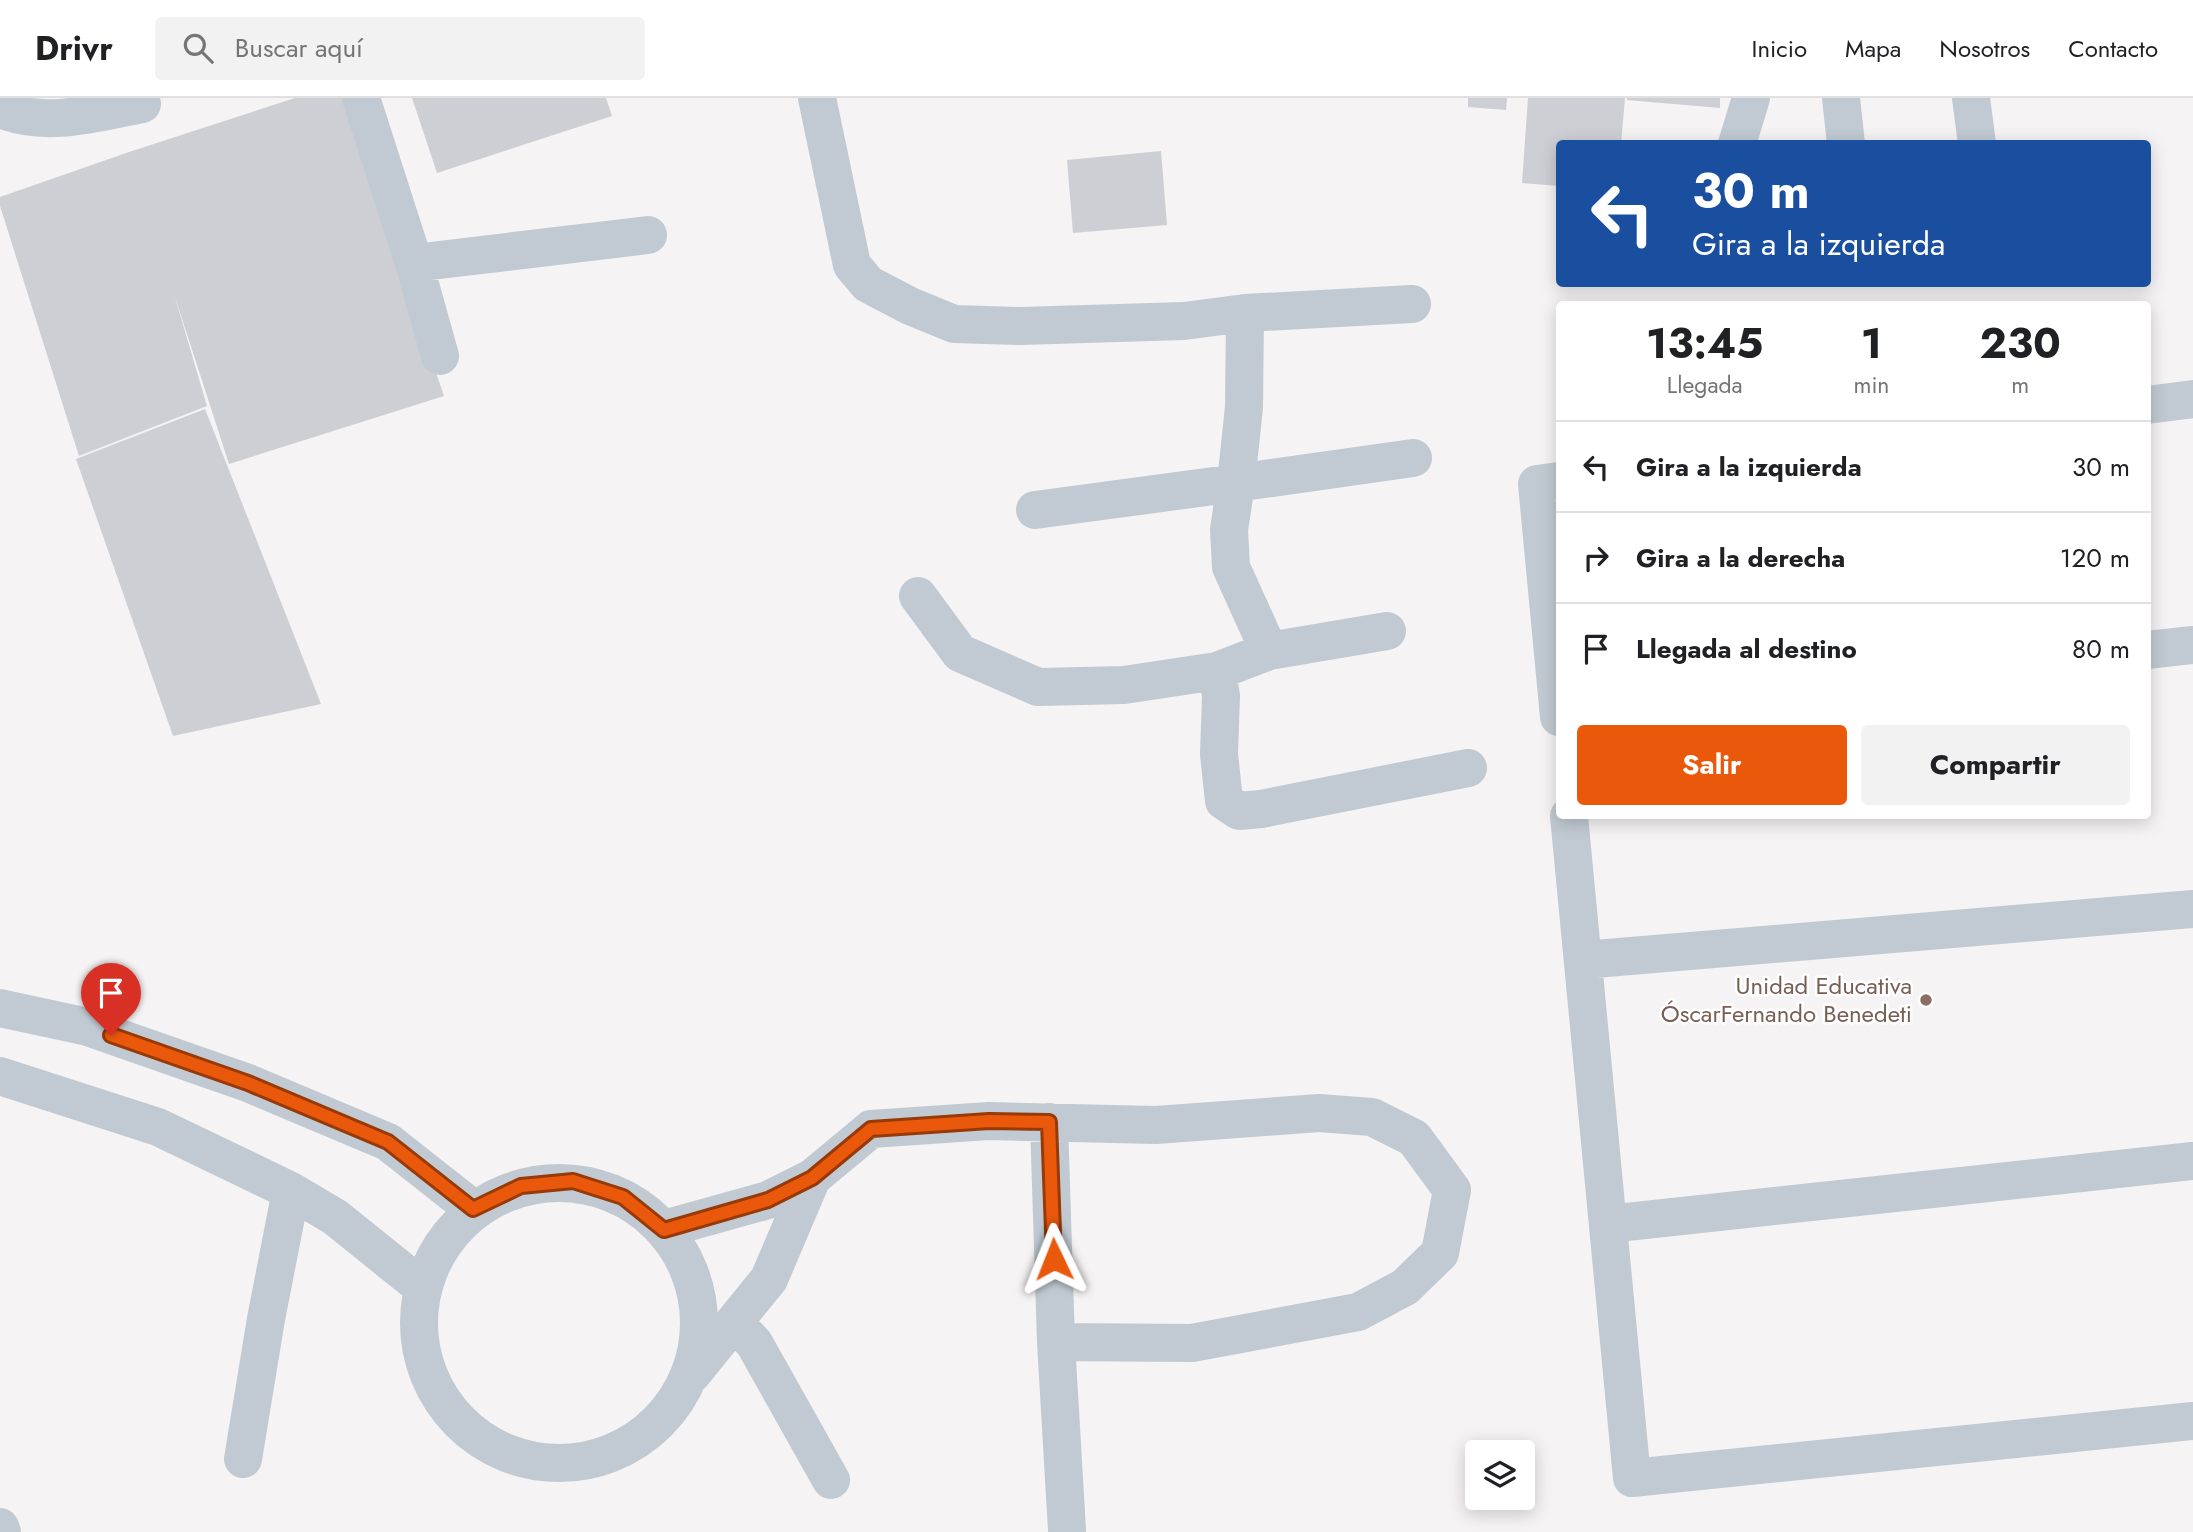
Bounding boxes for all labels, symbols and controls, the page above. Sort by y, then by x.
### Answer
search box [155,17,645,80]
text: Drivr [35,25,113,72]
icon: search [179,29,217,67]
text: Buscar aquí [235,29,363,67]
text: Inicio [1752,31,1807,66]
text: Mapa [1845,31,1901,66]
text: Nosotros [1939,31,2030,66]
text: Contacto [2068,31,2158,66]
text: 30 m [1692,156,1810,226]
icon: left [1577,168,1668,259]
text: Gira a la izquierda [1692,221,1945,267]
text: 13:45 [1646,313,1763,374]
text: 1 [1861,313,1882,374]
text: 230 [1979,313,2061,374]
text: Llegada [1667,368,1743,402]
text: min [1853,368,1889,402]
text: m [2011,368,2029,402]
icon: left [1577,448,1615,486]
text: Gira a la izquierda [1636,448,1862,486]
text: 30 m [2072,448,2130,486]
icon: right [1577,539,1615,577]
text: Gira a la derecha [1636,539,1845,577]
text: 120 m [2060,539,2130,577]
icon: arrive [1577,630,1615,668]
text: Llegada al destino [1636,630,1857,668]
text: 80 m [2072,630,2130,668]
button: Salir [1577,725,1847,805]
button: Compartir [1861,725,2130,805]
pin [81,963,141,1035]
place label: Unidad Educativa ÓscarFernando Benedeti [1661,968,1912,1031]
icon: arrive [92,974,130,1012]
marker: Unidad Educativa ÓscarFernando Benedeti [1918,992,1934,1008]
position arrow [1017,1222,1091,1296]
map controls [1465,1440,1535,1510]
button: layers [1465,1440,1535,1510]

